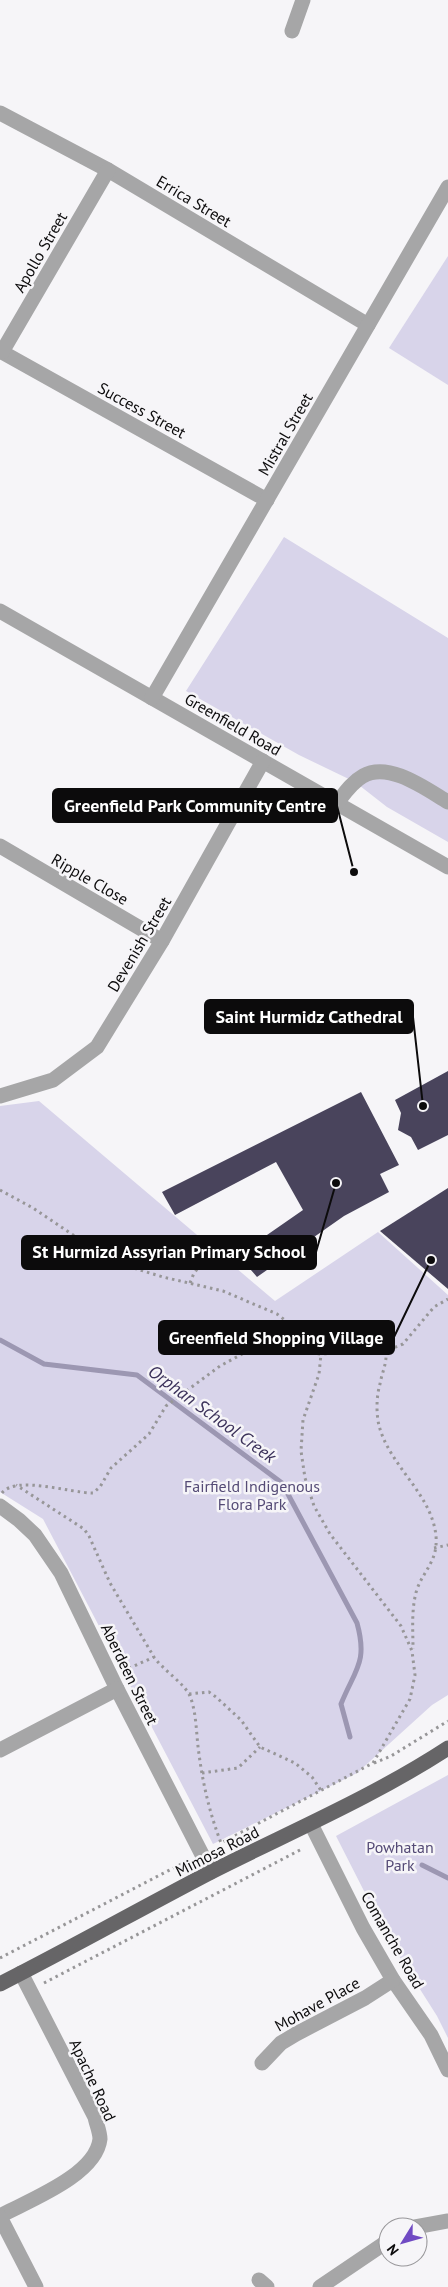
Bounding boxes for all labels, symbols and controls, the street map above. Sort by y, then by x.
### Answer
street label: Errica Street [153,171,236,232]
street label: Apollo Street [9,208,71,296]
street label: Success Street [94,378,190,443]
street label: Mistral Street [253,389,317,479]
street label: Greenfield Road [181,688,285,760]
callout: Greenfield Park Community Centre [53,789,337,822]
text: Greenfield Park Community Centre [64,794,326,817]
street label: Ripple Close [48,849,132,909]
street label: Devenish Street [103,892,176,995]
callout: Saint Hurmidz Cathedral [205,1000,413,1033]
text: Saint Hurmidz Cathedral [215,1005,403,1028]
callout: St Hurmizd Assyrian Primary School [22,1236,316,1269]
text: St Hurmizd Assyrian Primary School [32,1240,306,1263]
callout: Greenfield Shopping Village [159,1321,394,1354]
text: Greenfield Shopping Village [169,1326,383,1349]
water label: Orphan School Creek [144,1359,282,1468]
park label: Fairfield Indigenous Flora Park [184,1476,320,1514]
street label: Aberdeen Street [97,1620,163,1728]
street label: Mimosa Road [172,1821,262,1881]
park label: Powhatan Park [366,1837,434,1875]
street label: Comanche Road [357,1888,429,1992]
street label: Mohave Place [271,1972,363,2036]
street label: Apache Road [65,2036,121,2124]
north arrow [378,2217,428,2267]
text: N [383,2241,403,2259]

